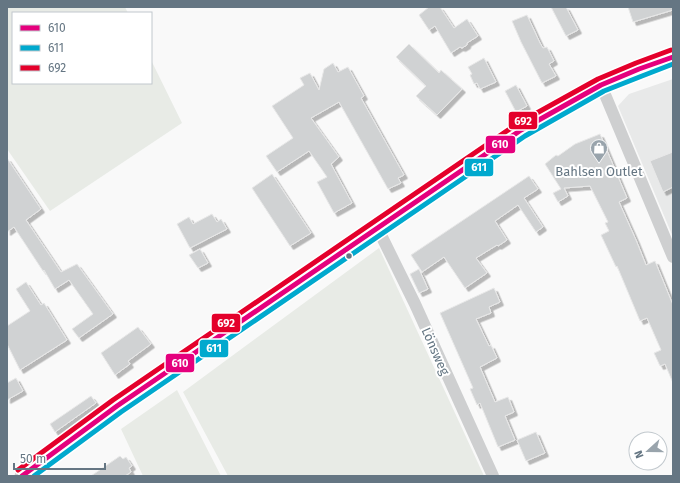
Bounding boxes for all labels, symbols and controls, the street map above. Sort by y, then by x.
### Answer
legend [12,12,152,84]
text: 610 [48,21,66,35]
text: 611 [48,41,64,55]
text: 692 [48,61,66,75]
line badge: 692 [508,111,538,130]
text: 692 [514,115,532,128]
line badge: 610 [485,135,516,154]
text: 610 [491,138,509,151]
shop icon: Bahlsen Outlet [589,138,609,163]
line badge: 611 [464,158,494,177]
text: 611 [471,161,487,174]
place label: Bahlsen Outlet [555,164,643,179]
unlabelled marker [344,251,354,261]
line badge: 692 [211,313,241,333]
text: 692 [217,317,235,330]
street label: Lönsweg [418,325,453,378]
line badge: 611 [199,339,229,358]
text: 611 [206,342,222,355]
line badge: 610 [165,353,195,373]
text: 610 [171,357,189,370]
north arrow [628,431,668,471]
scale bar [14,445,105,471]
text: N [632,449,647,460]
text: 50 m [20,452,46,466]

